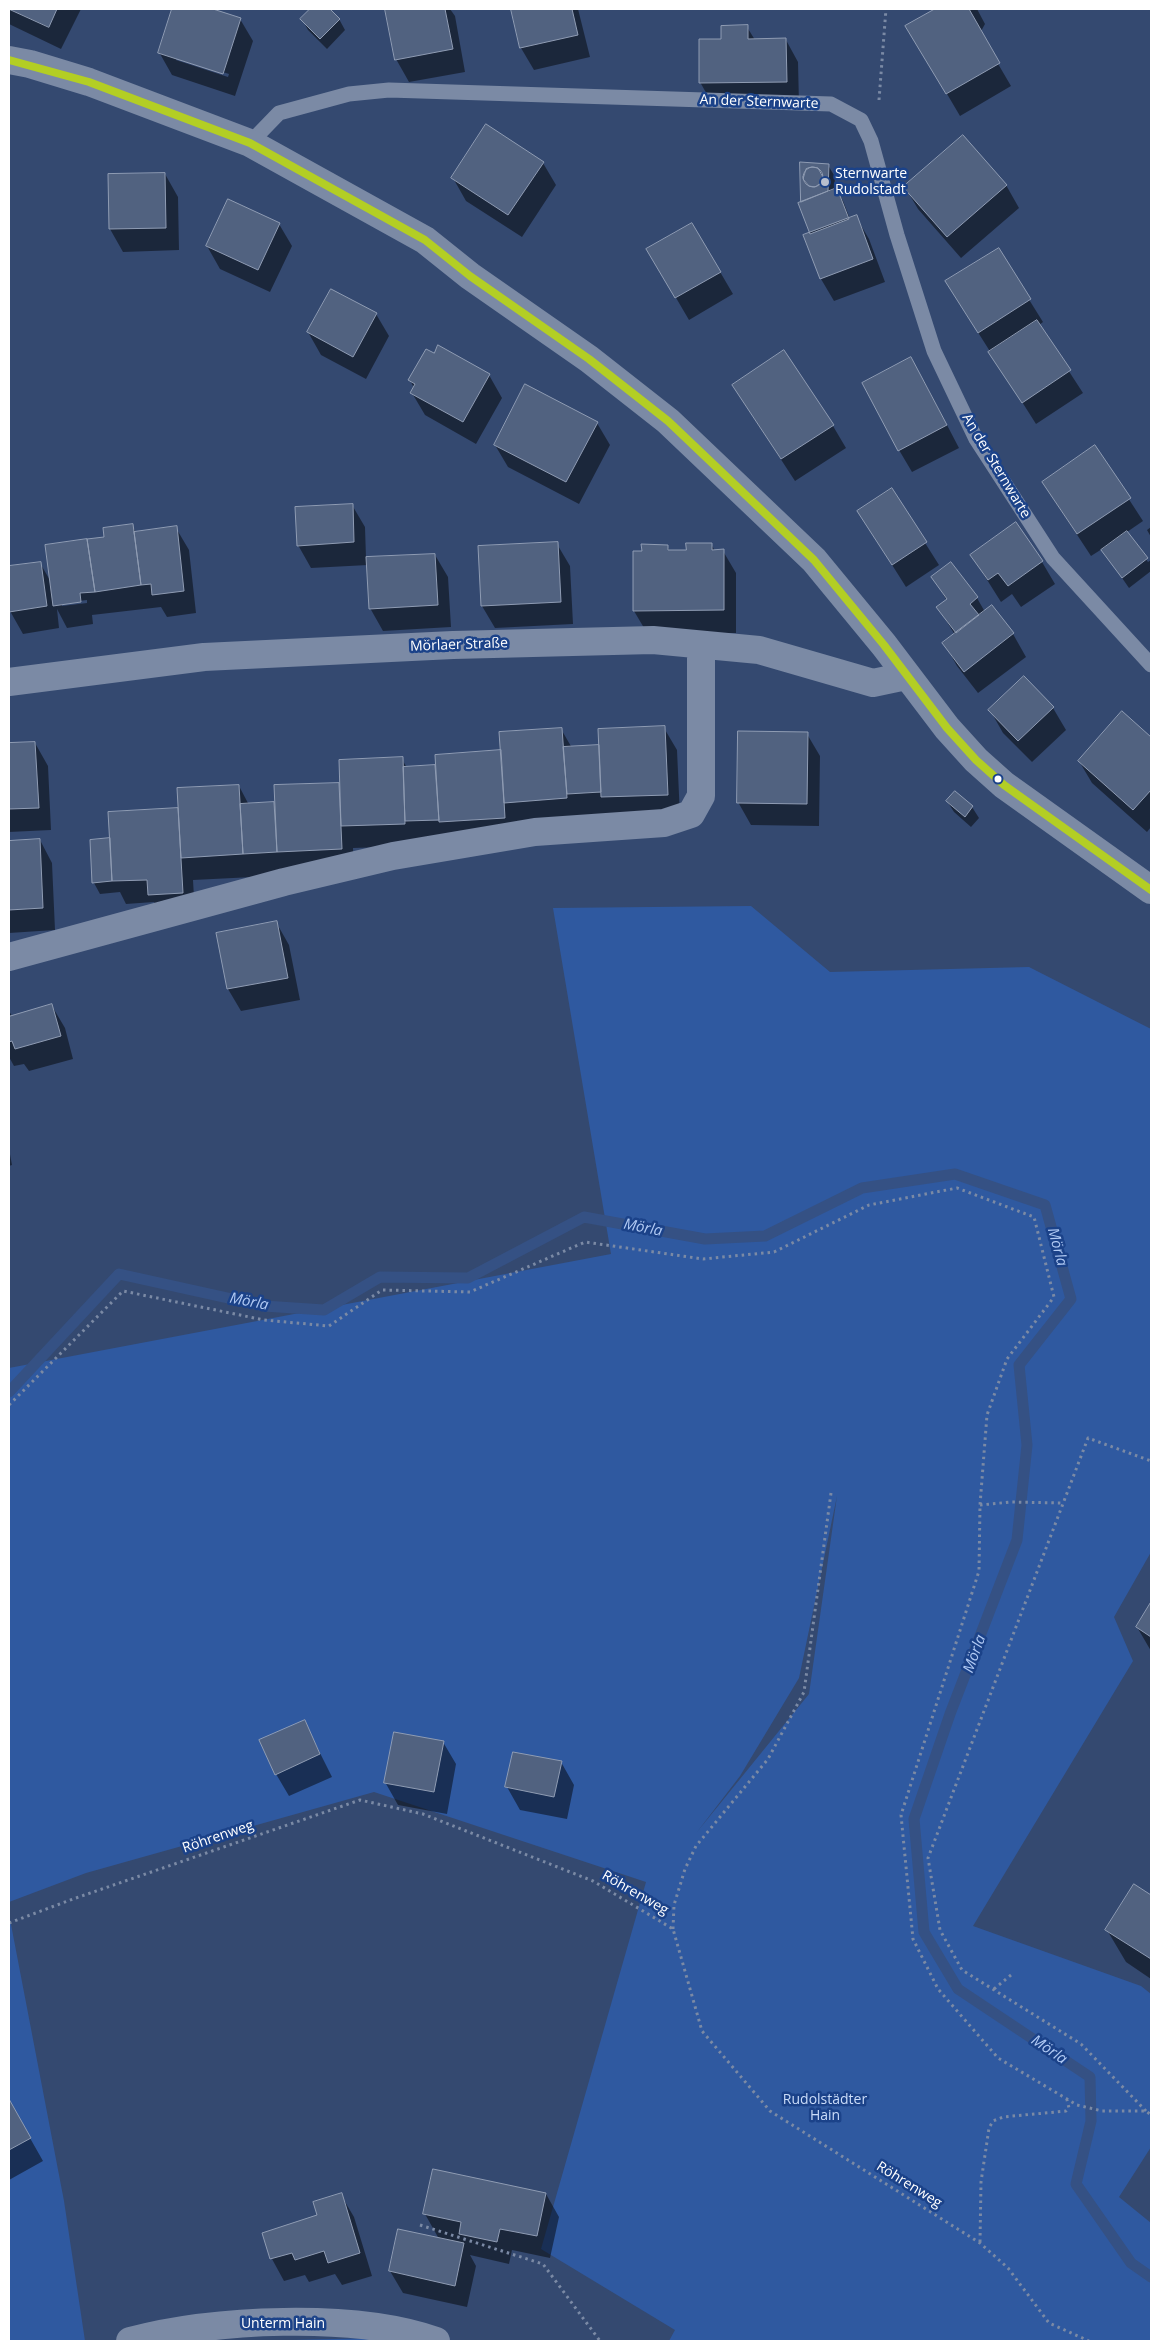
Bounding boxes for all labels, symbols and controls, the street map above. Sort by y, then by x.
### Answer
street label: An der Sternwarte [699,92,819,112]
place label: Sternwarte Rudolstadt [835,166,907,198]
marker: Sternwarte Rudolstadt [819,176,831,188]
street label: An der Sternwarte [958,411,1034,521]
street label: Mörlaer Straße [410,635,508,655]
unlabelled marker [993,774,1003,784]
water label: Mörla [622,1215,664,1241]
water label: Mörla [1043,1226,1071,1268]
water label: Mörla [228,1289,270,1315]
water label: Mörla [960,1633,990,1675]
street label: Röhrenweg [180,1817,256,1857]
street label: Röhrenweg [599,1867,671,1919]
water label: Mörla [1028,2032,1070,2068]
park label: Rudolstädter Hain [783,2092,867,2124]
street label: Röhrenweg [873,2158,945,2212]
street label: Unterm Hain [241,2316,325,2332]

